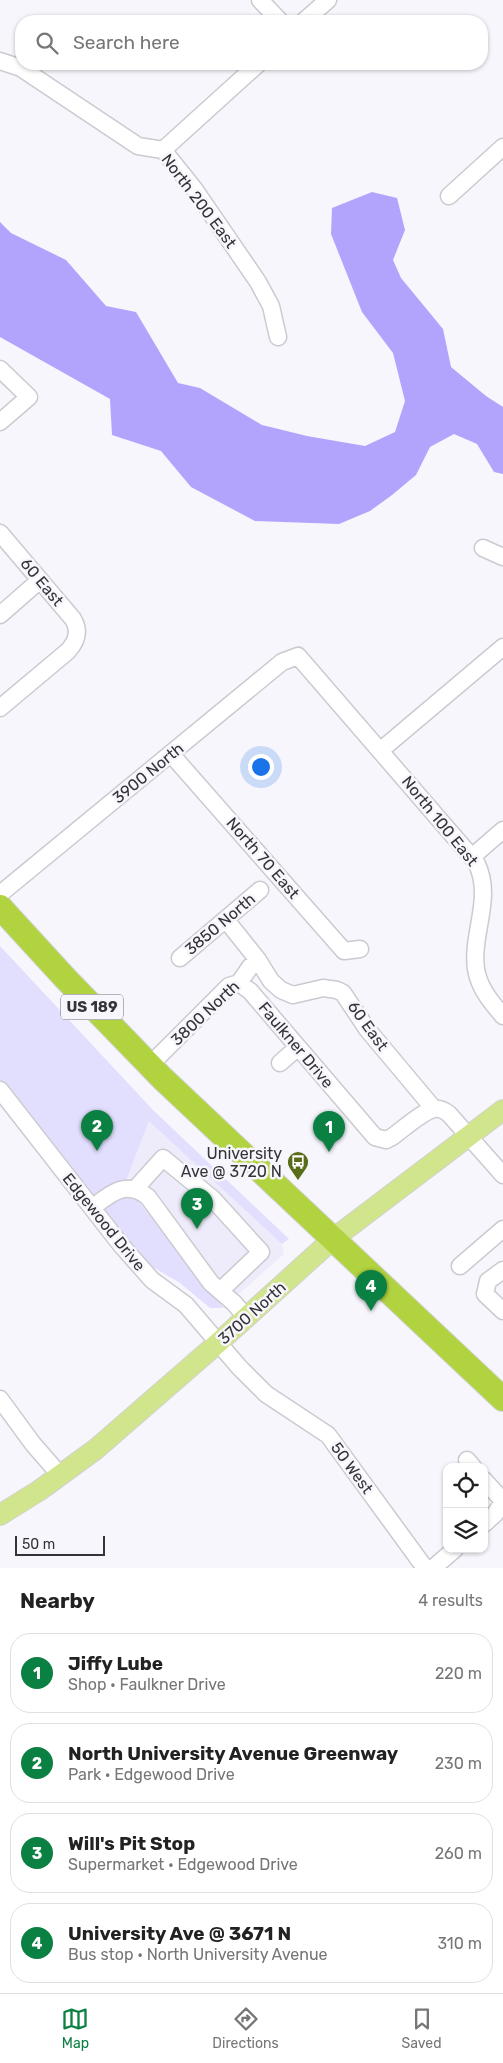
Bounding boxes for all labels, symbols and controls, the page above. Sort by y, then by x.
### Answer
search box [15,15,488,70]
icon: search [33,29,61,57]
text: Search here [73,31,180,54]
street label: North 200 East [157,150,241,252]
street label: 60 East [17,554,67,610]
street label: 3900 North [109,739,187,807]
your location [248,754,274,780]
street label: North 100 East [398,772,482,870]
street label: North 70 East [223,813,303,903]
street label: 3850 North [181,889,259,959]
street label: 3800 North [167,977,243,1049]
road number: US 189 [61,994,123,1020]
street label: 60 East [344,997,392,1055]
street label: Faulkner Drive [255,998,337,1092]
pin: 2 [81,1110,113,1151]
pin: 1 [313,1111,345,1152]
place label: University Ave @ 3720 N [181,1144,282,1181]
bus stop icon: University Ave @ 3720 N [286,1150,310,1181]
street label: Edgewood Drive [59,1169,149,1275]
pin: 3 [181,1188,213,1229]
pin: 4 [355,1270,387,1311]
street label: 3700 North [214,1278,290,1348]
street label: 50 West [327,1438,377,1498]
map controls [443,1463,488,1553]
button: locate [443,1463,488,1508]
button: layers [443,1508,488,1553]
scale bar [15,1533,105,1556]
text: 50 m [22,1536,55,1553]
text: Nearby [20,1588,95,1613]
text: 4 results [418,1591,483,1610]
text: Jiffy Lube [68,1652,163,1675]
text: 1 [33,1664,41,1683]
text: 220 m [435,1664,482,1683]
text: Shop · Faulkner Drive [68,1675,226,1694]
text: North University Avenue Greenway [68,1742,398,1765]
text: 2 [32,1754,42,1773]
text: 230 m [435,1754,482,1773]
text: Park · Edgewood Drive [68,1765,235,1784]
text: Will's Pit Stop [68,1832,195,1855]
text: 3 [32,1844,42,1863]
text: 260 m [435,1844,482,1863]
text: Supermarket · Edgewood Drive [68,1855,298,1874]
text: University Ave @ 3671 N [68,1922,291,1945]
text: 4 [32,1934,42,1953]
text: 310 m [438,1934,482,1953]
text: Bus stop · North University Avenue [68,1945,328,1964]
tab: Map [61,2005,89,2052]
tab: Directions [212,2005,279,2052]
tab: Saved [402,2005,442,2052]

